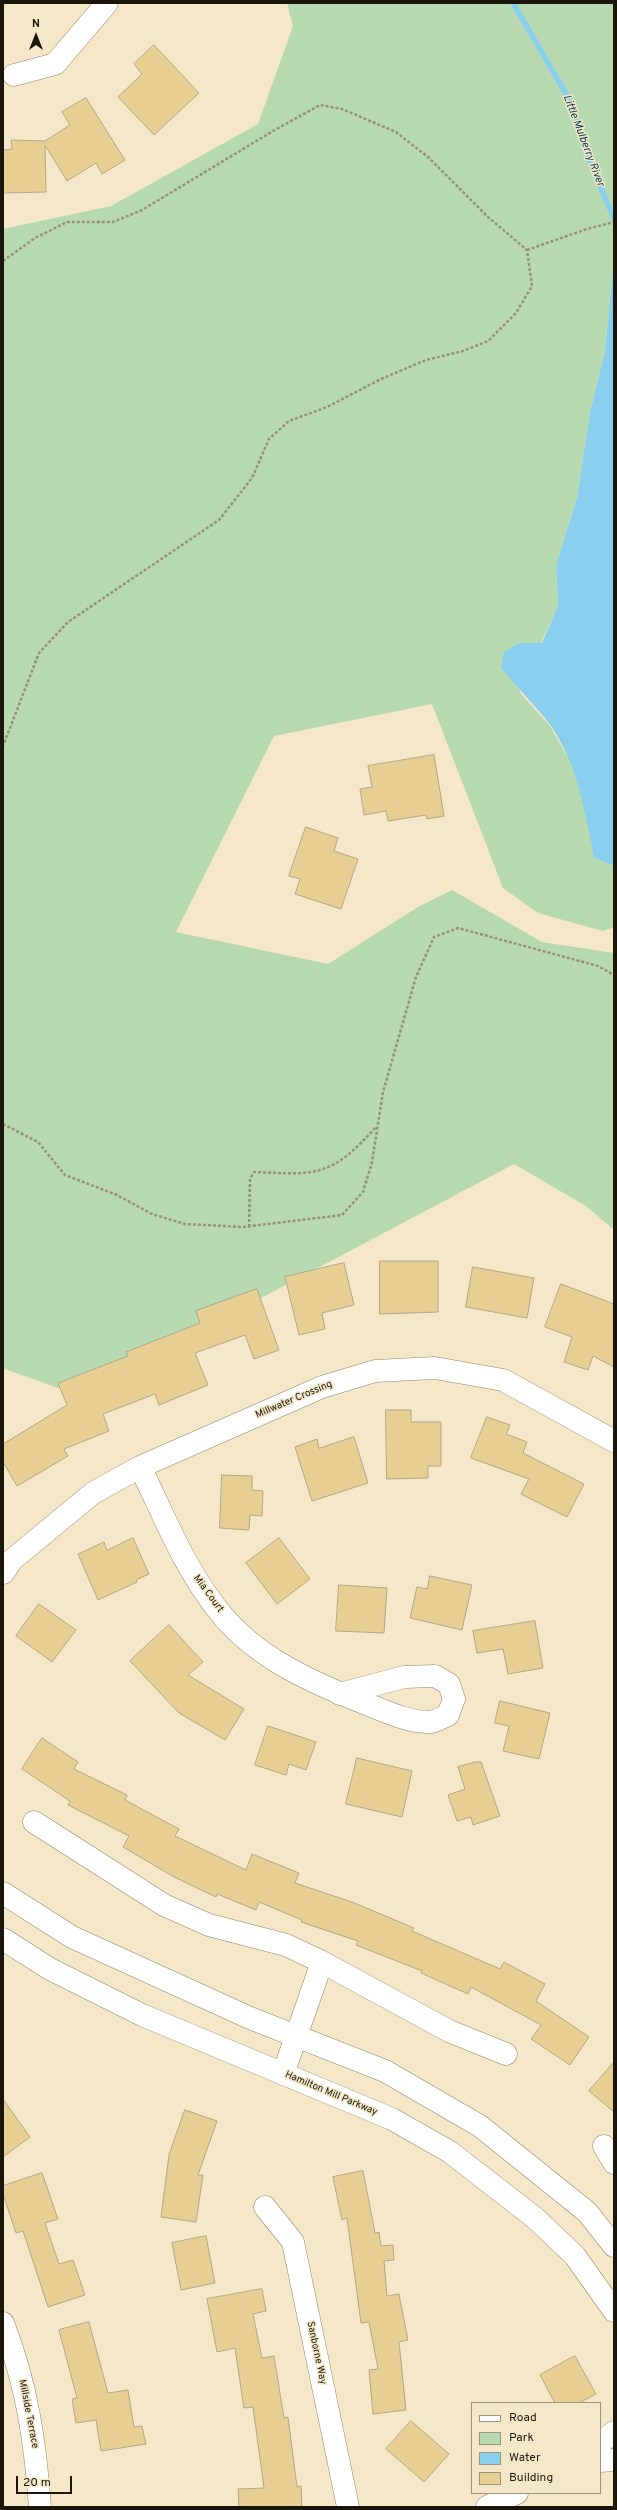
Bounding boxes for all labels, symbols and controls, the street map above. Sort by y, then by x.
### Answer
north arrow [16,16,56,56]
text: N [32,17,40,31]
water label: Little Mulberry River [559,93,607,189]
street label: Millwater Crossing [254,1378,334,1422]
street label: Mia Court [190,1573,226,1615]
street label: Hamilton Mill Parkway [283,2069,379,2119]
street label: Sanborne Way [303,2320,329,2386]
street label: Millside Terrace [15,2378,41,2450]
legend [471,2402,601,2494]
text: Road [509,2410,537,2426]
text: Park [509,2430,534,2446]
text: Water [509,2450,541,2466]
scale bar [18,2468,74,2494]
text: Building [509,2470,553,2486]
text: 20 m [23,2475,51,2491]

